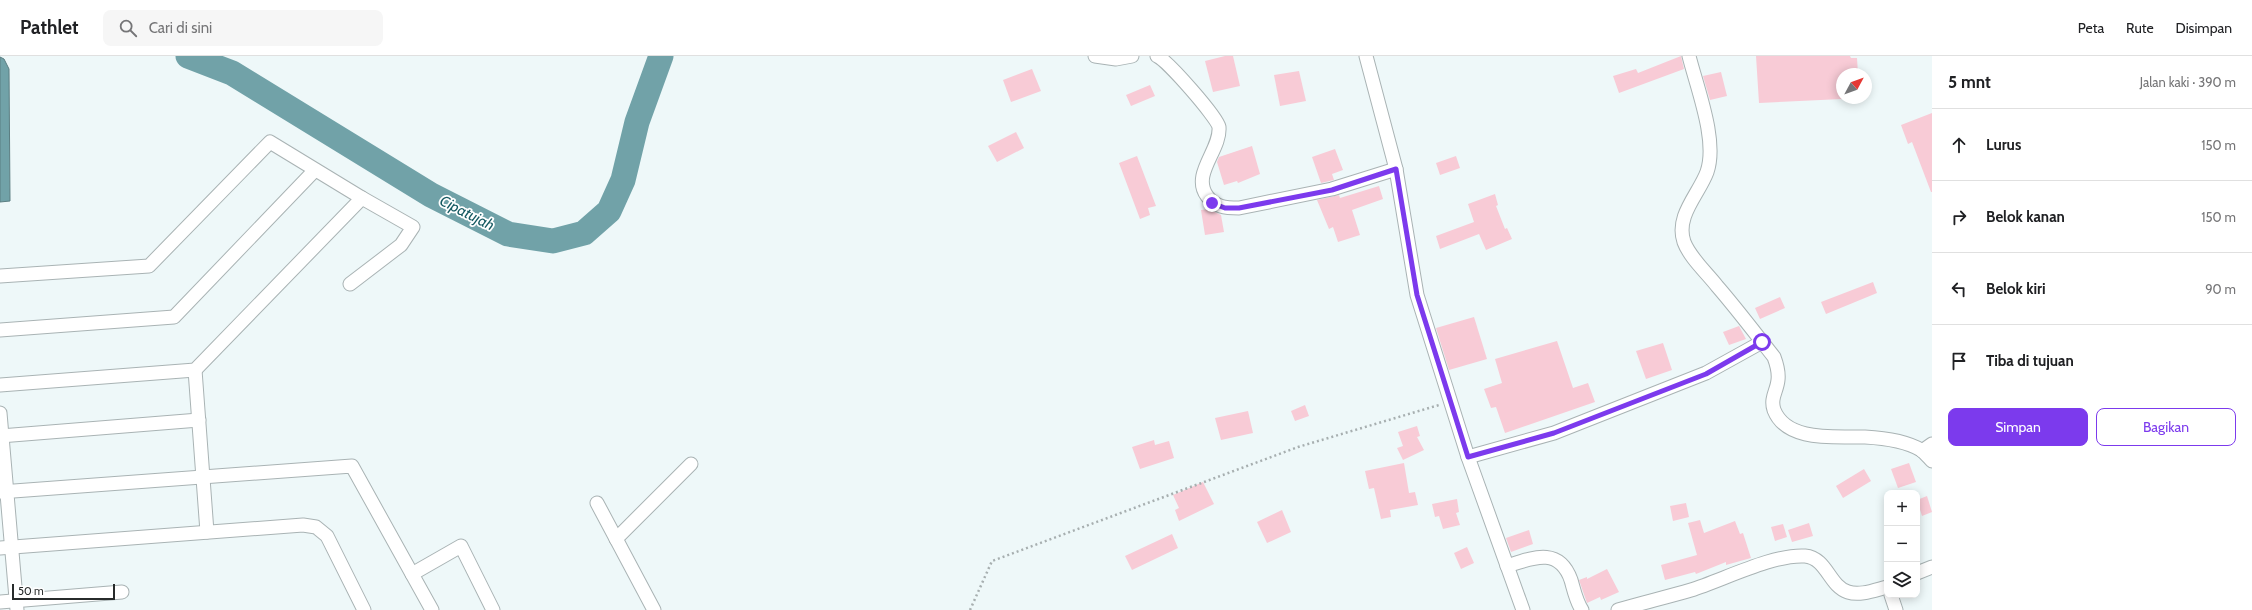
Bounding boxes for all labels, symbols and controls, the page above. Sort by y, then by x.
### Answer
search box [103,10,383,46]
text: Pathlet [20,16,79,39]
icon: search [117,17,139,39]
text: Cari di sini [149,19,212,37]
text: Peta [2078,19,2104,37]
text: Rute [2126,19,2154,37]
text: Disimpan [2176,19,2232,37]
north arrow [1836,68,1872,104]
text: 5 mnt [1948,72,1991,92]
text: Jalan kaki · 390 m [2140,74,2236,90]
icon: ahead [1948,134,1970,156]
text: Lurus [1986,136,2021,154]
text: 150 m [2201,137,2236,153]
water label: Cipatujah [437,192,497,234]
route end [1203,194,1221,212]
icon: right [1948,206,1970,228]
text: Belok kanan [1986,208,2065,226]
text: 150 m [2201,209,2236,225]
icon: left [1948,278,1970,300]
text: Belok kiri [1986,280,2046,298]
text: 90 m [2205,281,2236,297]
route start [1753,333,1771,351]
icon: arrive [1948,350,1970,372]
text: Tiba di tujuan [1986,352,2074,370]
button: Simpan [1948,408,2088,446]
button: Bagikan [2096,408,2236,446]
map controls [1884,490,1920,598]
button: + [1884,490,1920,526]
button: − [1884,526,1920,562]
button: layers [1884,562,1920,598]
scale bar [12,582,115,601]
text: 50 m [18,584,44,598]

